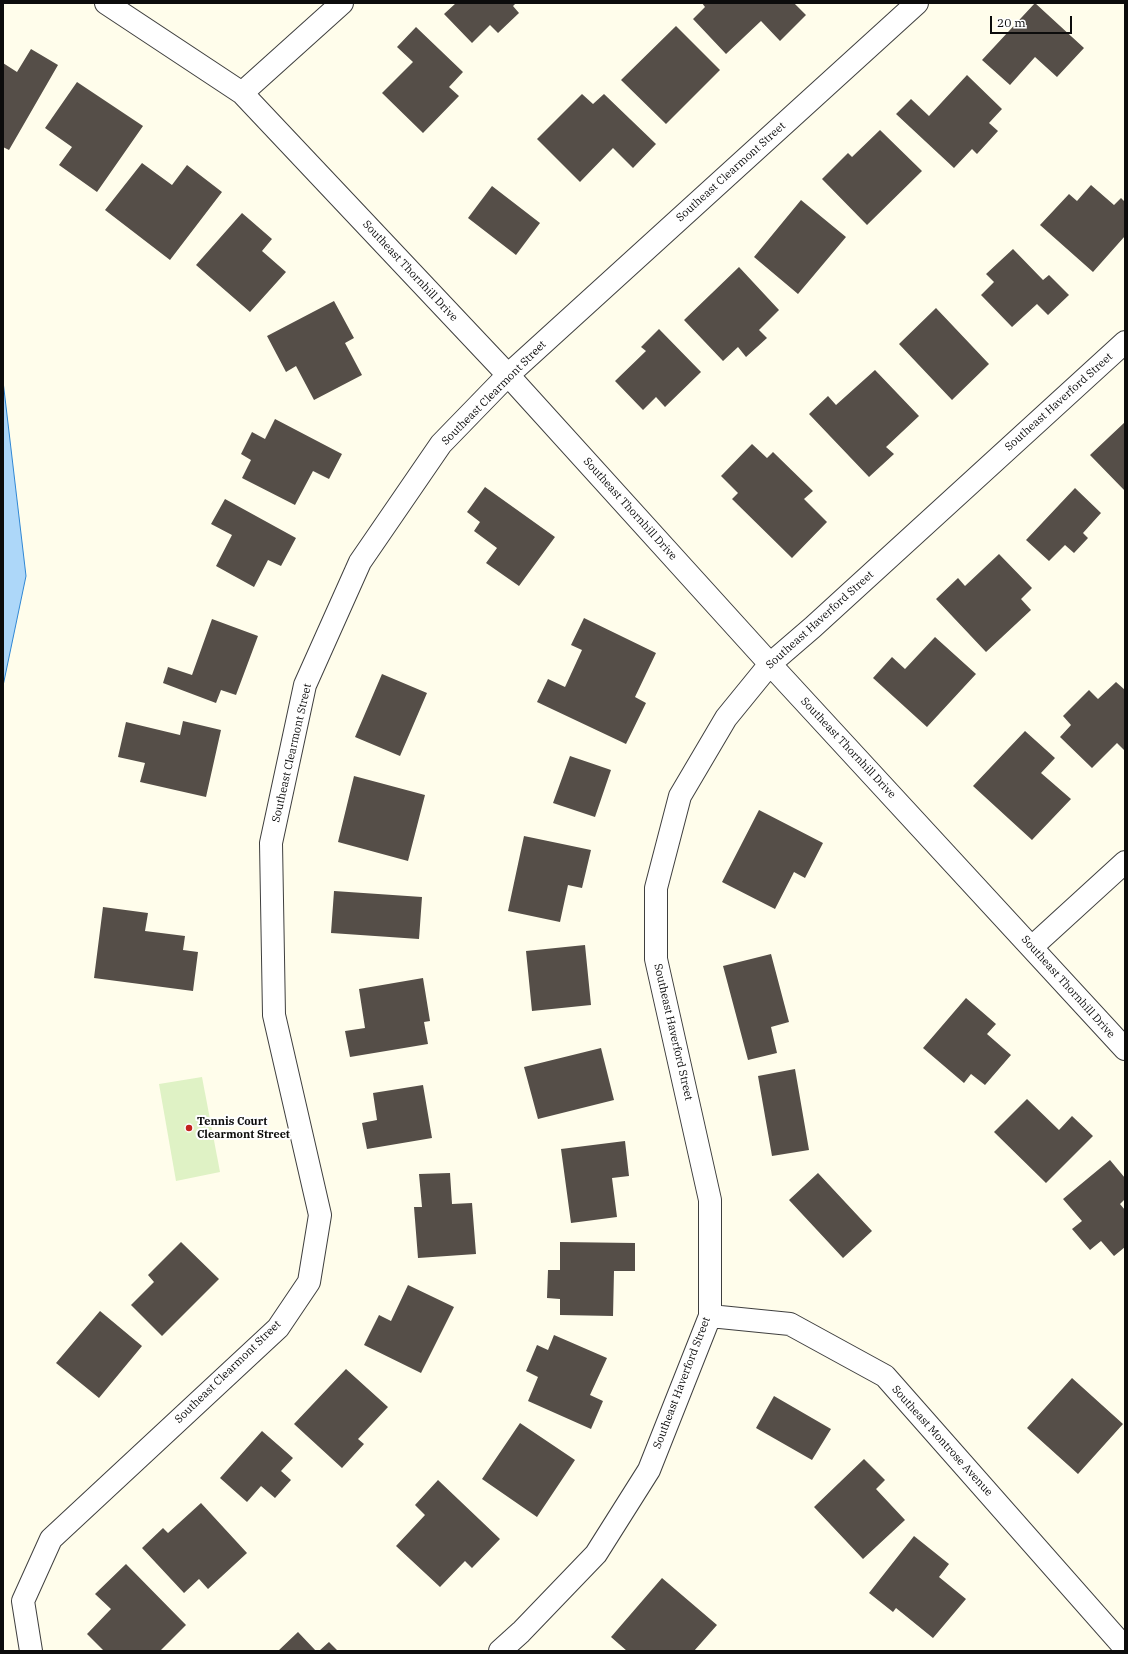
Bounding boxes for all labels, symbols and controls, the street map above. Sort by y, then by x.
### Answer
scale bar [992,8,1074,34]
text: 20 m [997,15,1026,30]
street label: Southeast Clearmont Street [674,119,788,225]
street label: Southeast Thornhill Drive [360,218,460,324]
street label: Southeast Clearmont Street [439,338,549,448]
street label: Southeast Haverford Street [1003,350,1115,454]
street label: Southeast Thornhill Drive [580,455,680,563]
street label: Southeast Haverford Street [764,568,876,672]
street label: Southeast Clearmont Street [270,682,314,824]
street label: Southeast Thornhill Drive [798,695,898,801]
street label: Southeast Thornhill Drive [1018,933,1118,1041]
street label: Southeast Haverford Street [651,962,695,1102]
place label: Tennis Court Clearmont Street [197,1115,290,1141]
marker: Tennis Court Clearmont Street [184,1123,194,1133]
street label: Southeast Haverford Street [651,1315,713,1451]
street label: Southeast Clearmont Street [172,1318,284,1426]
street label: Southeast Montrose Avenue [889,1383,995,1499]

